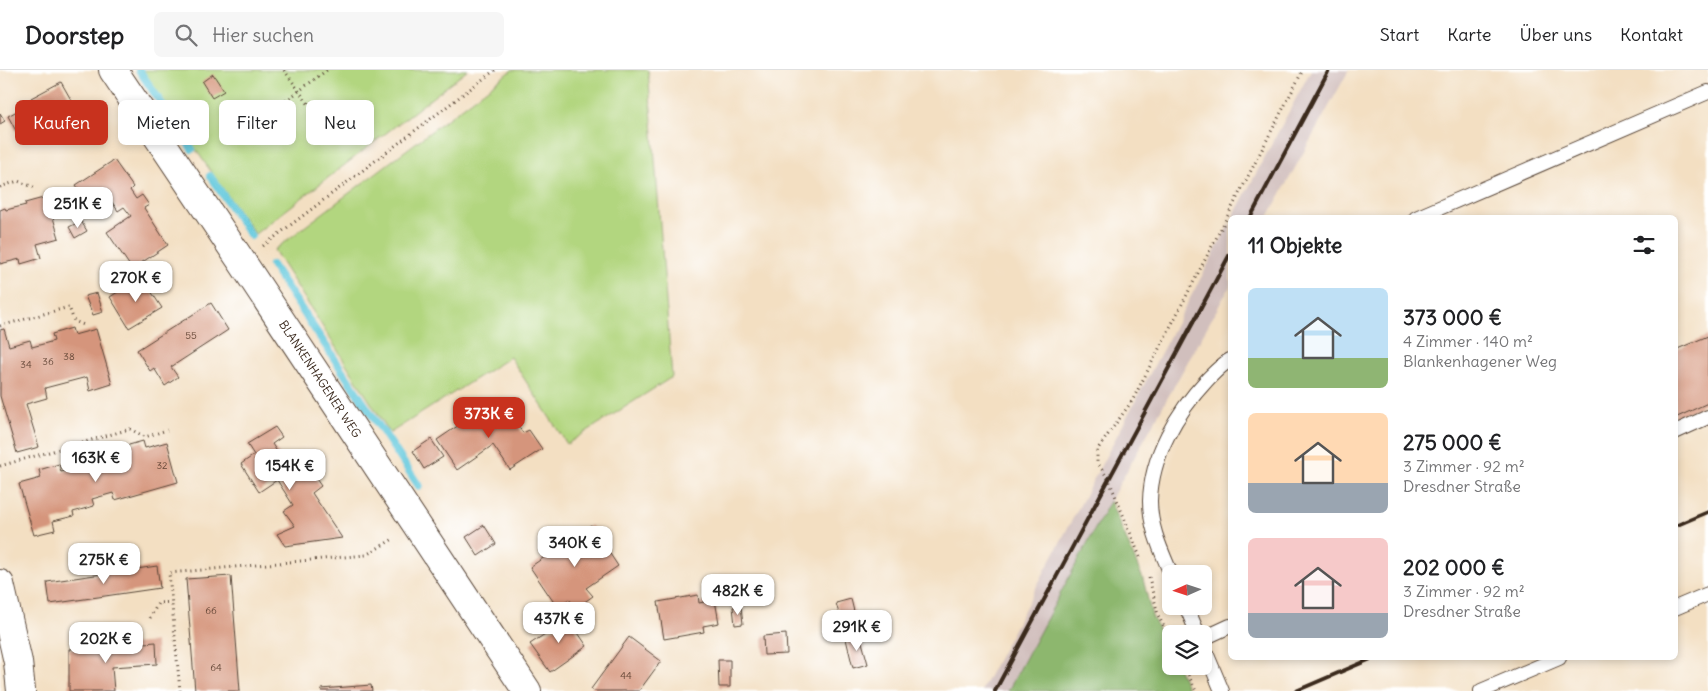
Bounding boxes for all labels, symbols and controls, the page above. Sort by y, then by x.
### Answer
search box [154,12,504,57]
text: Doorstep [25,20,124,50]
icon: search [172,21,200,49]
text: Hier suchen [212,23,314,47]
text: Start [1380,23,1419,46]
text: Karte [1447,23,1492,46]
text: Über uns [1520,23,1592,46]
text: Kontakt [1620,23,1683,46]
chip: Kaufen [15,100,108,145]
chip: Mieten [118,100,209,145]
chip: Filter [219,100,296,145]
chip: Neu [306,100,374,145]
pin: 251K € [37,186,119,229]
text: 251K € [54,193,102,213]
icon: filters [1630,231,1658,259]
text: 11 Objekte [1248,232,1342,259]
pin: 270K € [95,260,177,303]
text: 270K € [110,267,162,287]
text: 373 000 € [1403,304,1502,331]
icon: home [1288,308,1348,368]
street label: BLANKENHAGENER WEG [276,317,365,441]
house number: 55 [185,329,197,342]
text: 4 Zimmer · 140 m² [1403,331,1533,351]
house number: 38 [63,350,75,363]
text: Blankenhagener Weg [1403,351,1557,371]
house number: 36 [42,355,54,368]
house number: 34 [20,358,32,371]
pin: 373K € [448,396,530,439]
text: 373K € [464,403,514,423]
text: 275 000 € [1403,429,1502,456]
icon: home [1288,433,1348,493]
pin: 163K € [55,440,137,483]
text: 163K € [72,447,120,467]
pin: 154K € [249,448,331,491]
text: 154K € [266,455,314,475]
text: 3 Zimmer · 92 m² [1403,456,1525,476]
house number: 32 [156,459,168,472]
text: Dresdner Straße [1403,476,1521,496]
pin: 340K € [534,526,616,568]
text: 340K € [549,532,601,552]
pin: 275K € [63,542,145,585]
text: 275K € [79,549,129,569]
text: 202 000 € [1403,554,1505,581]
icon: home [1288,558,1348,618]
north arrow [1162,565,1212,615]
map controls [1162,565,1212,675]
pin: 482K € [697,574,779,616]
text: 482K € [712,580,764,600]
text: 3 Zimmer · 92 m² [1403,581,1525,601]
text: Dresdner Straße [1403,601,1521,621]
pin: 437K € [518,602,600,644]
house number: 66 [205,604,217,617]
text: 437K € [534,608,584,628]
pin: 291K € [816,610,898,652]
text: 291K € [833,616,881,636]
pin: 202K € [65,622,147,664]
button: layers [1162,625,1212,675]
text: 202K € [80,628,132,648]
house number: 64 [210,661,222,674]
house number: 44 [620,669,632,682]

